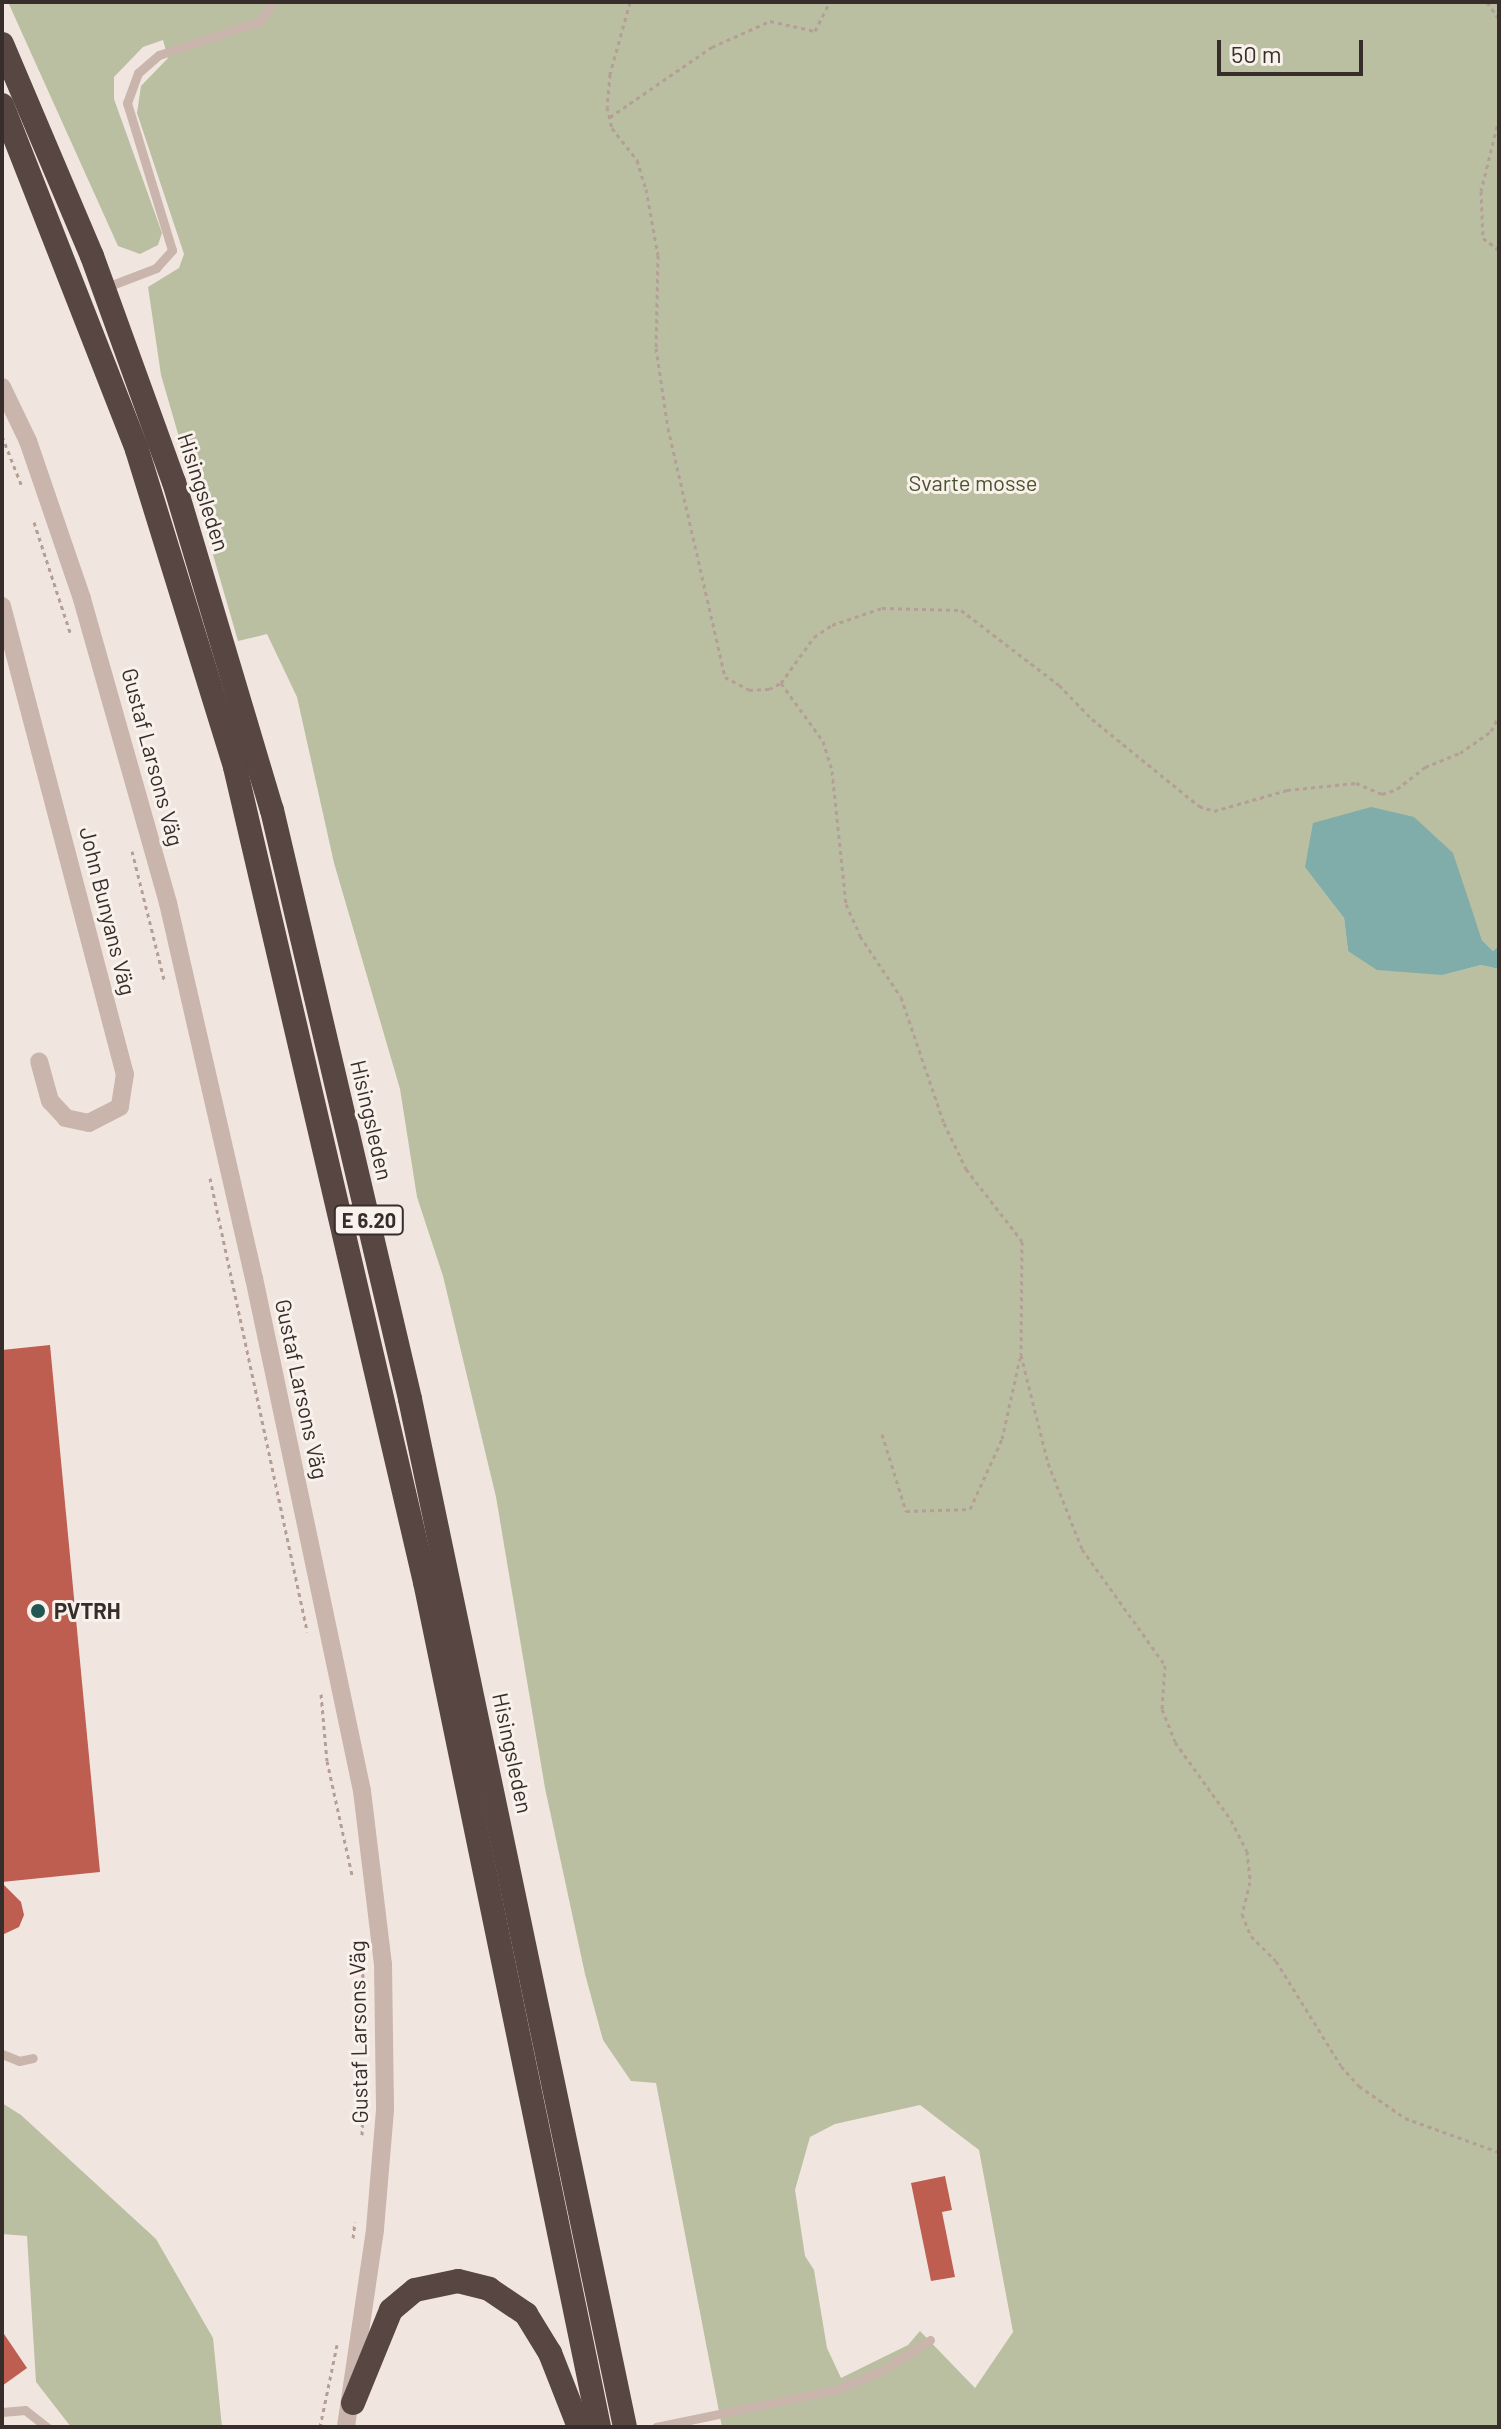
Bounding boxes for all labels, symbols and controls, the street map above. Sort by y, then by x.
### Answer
scale bar [1221,24,1367,74]
text: 50 m [1231,39,1282,68]
street label: Hisingsleden [172,430,236,554]
park label: Svarte mosse [908,470,1038,496]
street label: Gustaf Larsons Väg [117,665,189,849]
street label: John Bunyans Väg [74,824,142,998]
street label: Hisingsleden [345,1057,399,1183]
road number: E 6.20 [333,1204,405,1236]
street label: Gustaf Larsons Väg [270,1297,334,1481]
place label: PVTRH [54,1598,121,1624]
marker: PVTRH [29,1602,47,1620]
street label: Hisingsleden [487,1690,539,1816]
street label: Gustaf Larsons Väg [343,1940,373,2124]

